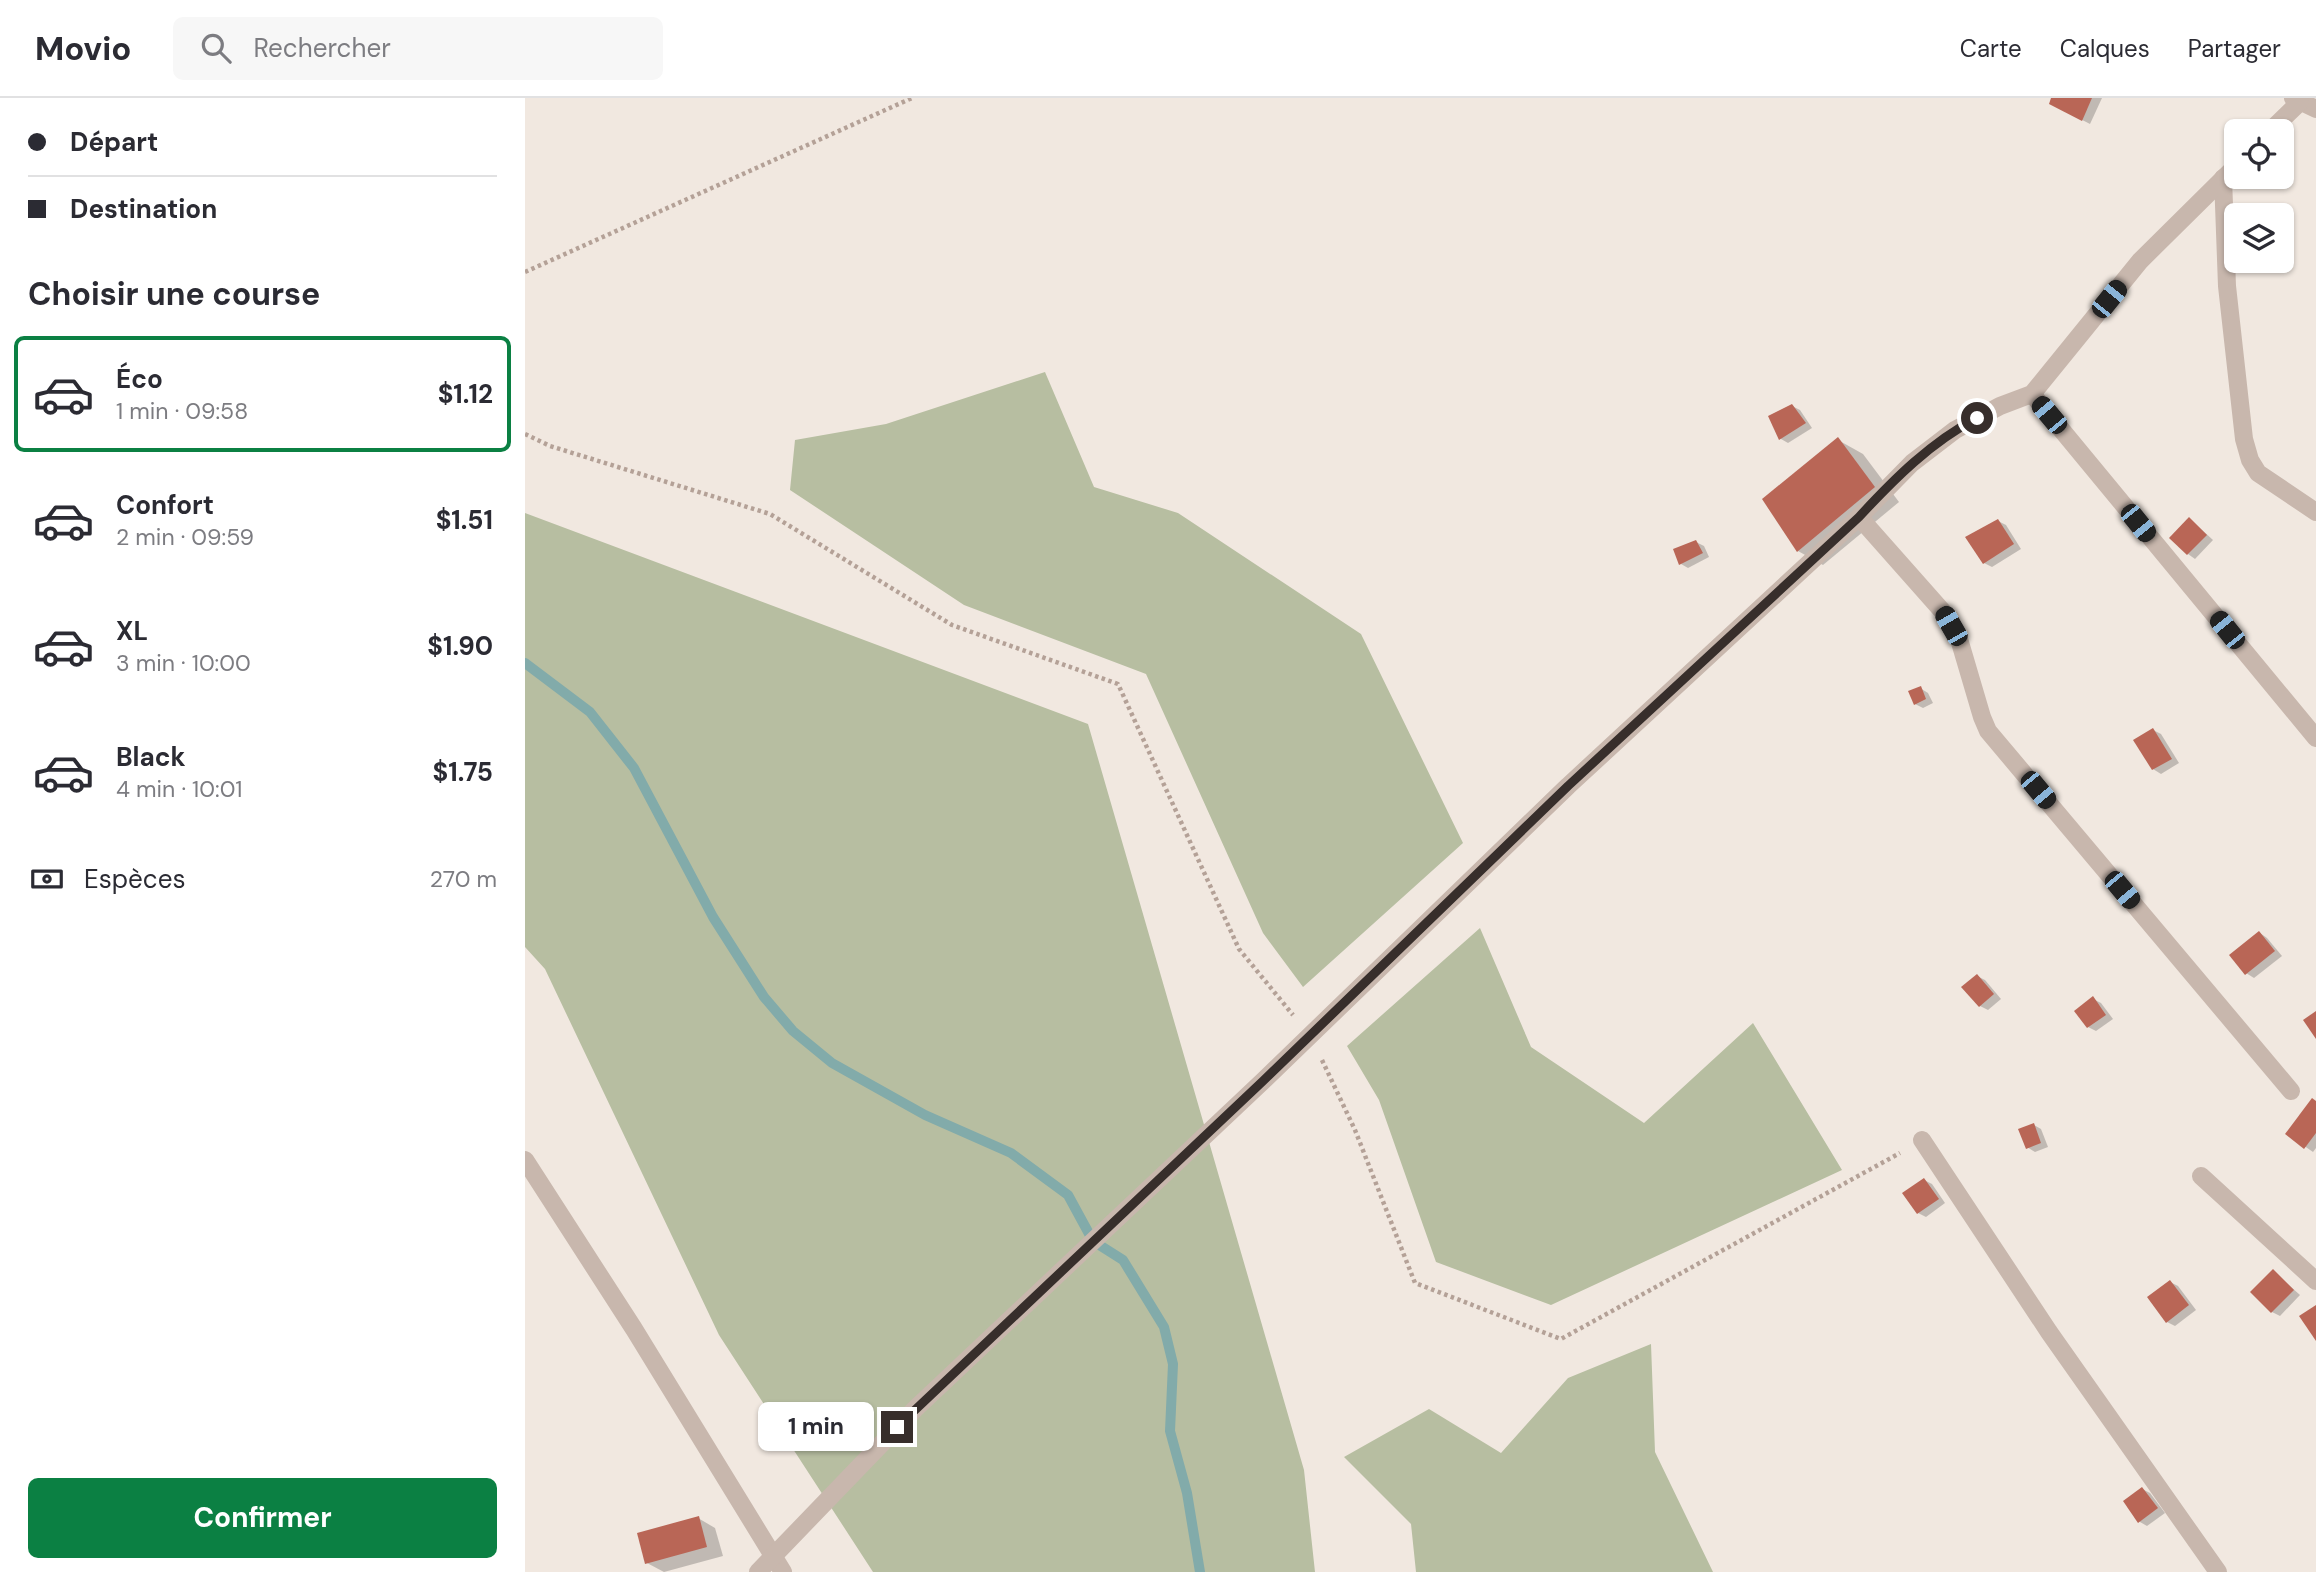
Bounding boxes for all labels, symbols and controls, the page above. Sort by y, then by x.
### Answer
search box [173,17,663,80]
text: Movio [35,27,131,70]
icon: search [197,29,235,67]
text: Rechercher [253,31,391,65]
text: Carte [1960,33,2022,64]
text: Calques [2060,33,2150,64]
text: Partager [2188,33,2281,64]
map controls [2224,119,2294,273]
button: locate [2224,119,2294,189]
text: Départ [70,125,158,159]
text: Destination [70,192,217,226]
button: layers [2224,203,2294,273]
text: Choisir une course [28,273,320,315]
car [2088,276,2131,322]
text: Éco [116,362,163,396]
icon: car [32,363,95,426]
text: $1.12 [438,377,493,411]
car [2028,392,2071,438]
text: 1 min · 09:58 [116,396,248,426]
route start [1961,402,1993,434]
text: Confort [116,488,214,522]
icon: car [32,489,95,552]
car [2117,500,2160,546]
text: $1.51 [436,503,493,537]
text: 2 min · 09:59 [116,522,254,552]
car [1932,603,1971,649]
car [2206,607,2249,653]
text: XL [116,614,148,648]
icon: car [32,615,95,678]
text: $1.90 [427,629,493,663]
text: 3 min · 10:00 [116,648,251,678]
text: Black [116,740,186,774]
icon: car [32,741,95,804]
text: $1.75 [433,755,493,789]
car [2017,767,2060,813]
text: 4 min · 10:01 [116,774,243,804]
icon: cash [28,860,66,898]
text: Espèces [84,862,185,896]
text: 270 m [430,864,497,894]
car [2101,867,2144,913]
callout: 1 min [757,1402,873,1452]
text: 1 min [788,1411,844,1441]
route end [881,1411,913,1443]
button: Confirmer [28,1478,497,1558]

